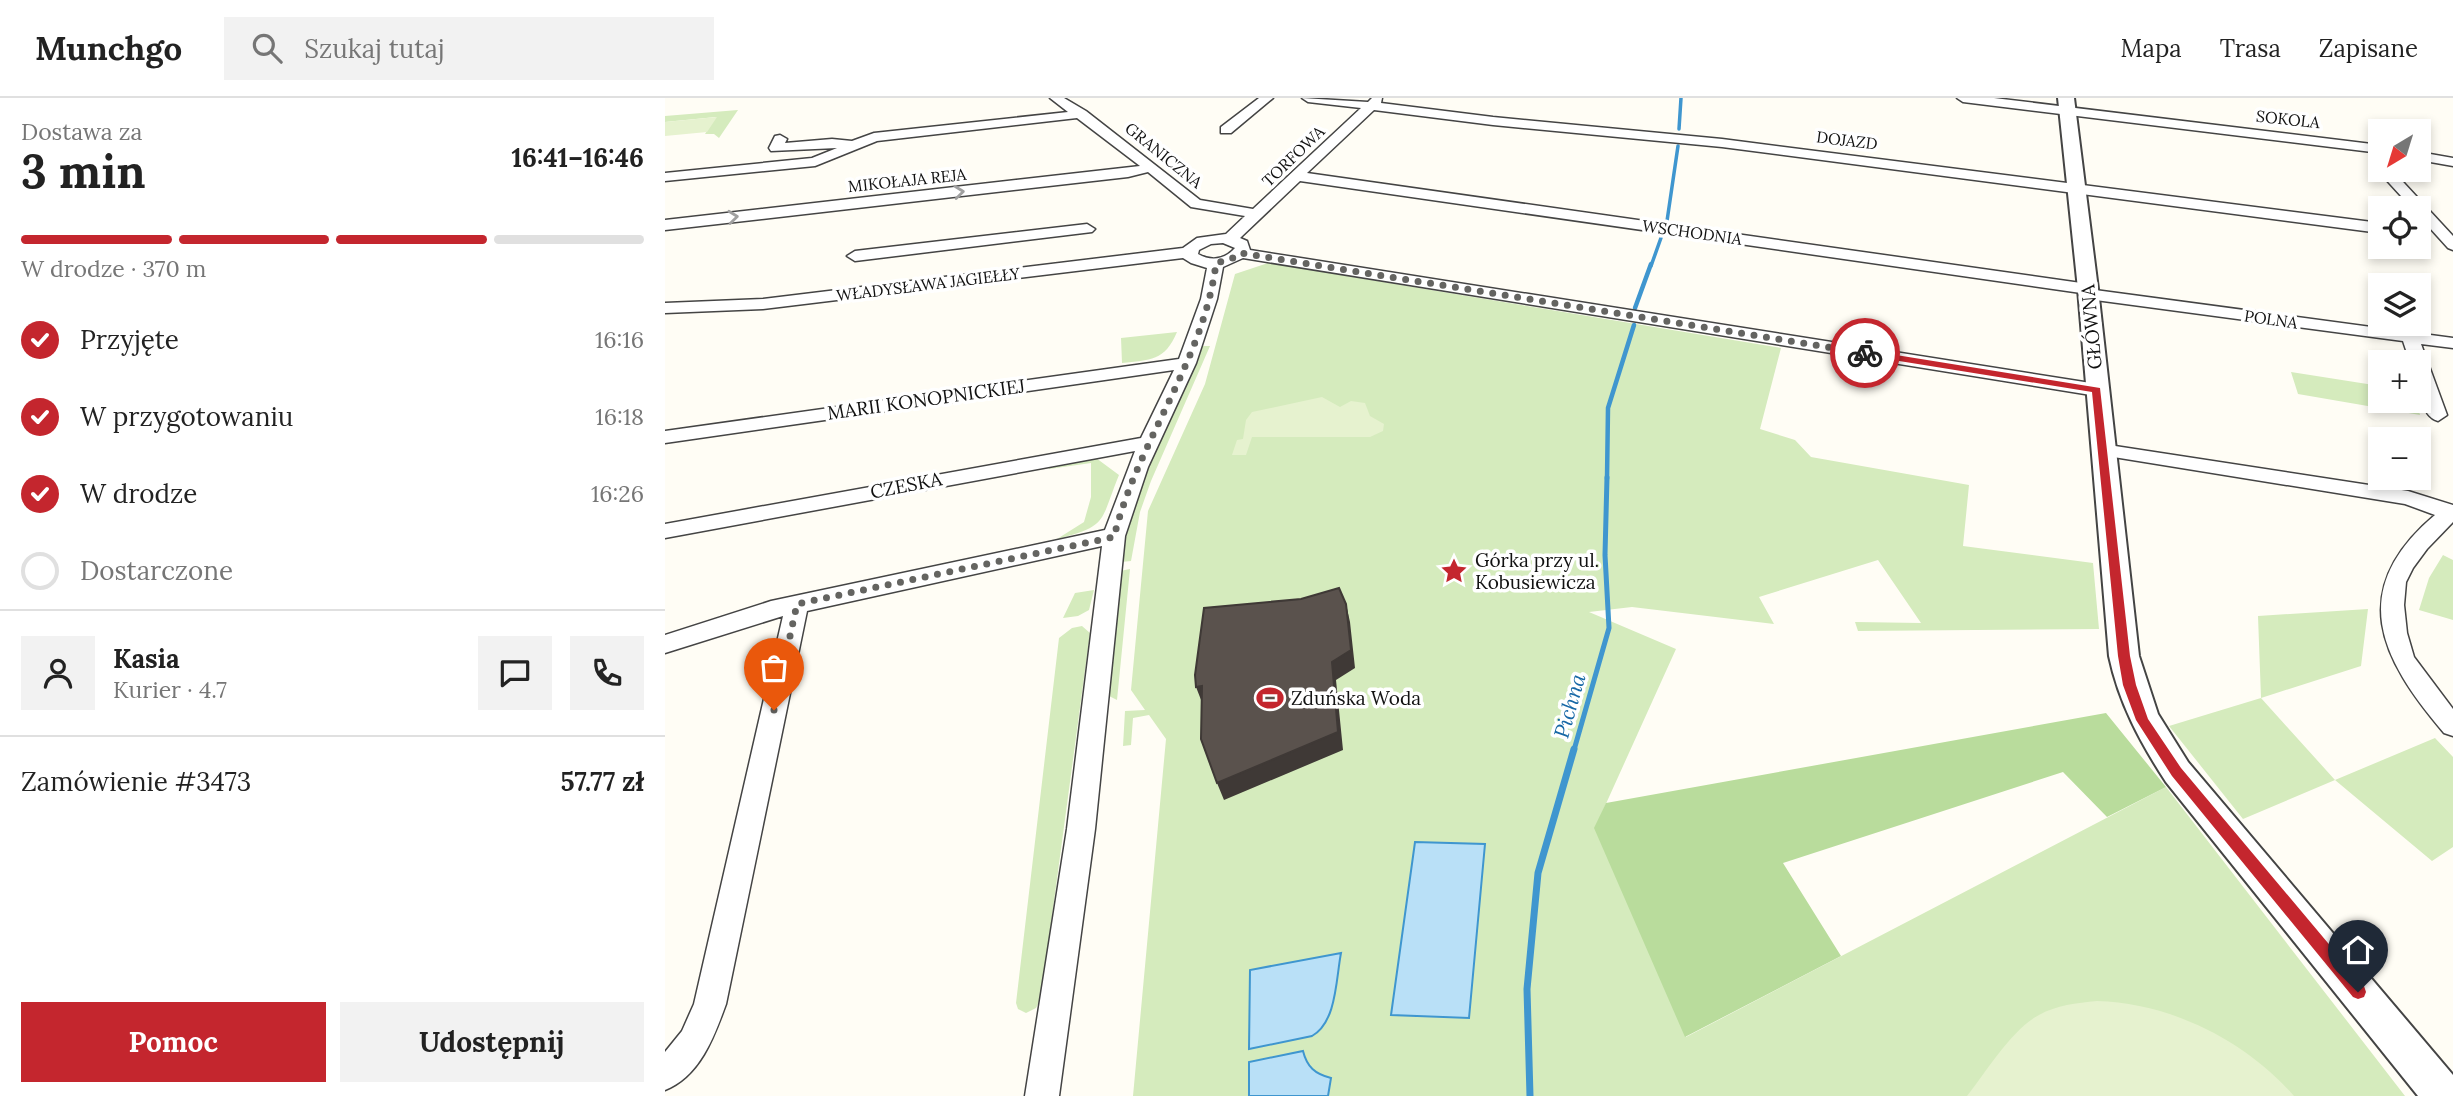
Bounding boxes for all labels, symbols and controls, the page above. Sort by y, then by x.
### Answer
search box [224,17,714,80]
text: Munchgo [35,27,182,69]
icon: search [248,29,286,67]
text: Szukaj tutaj [304,32,445,65]
text: Mapa [2121,33,2182,64]
text: Trasa [2220,33,2281,64]
text: Zapisane [2319,33,2418,64]
street label: SOKOLA [2255,106,2322,132]
text: Dostawa za [21,117,142,146]
street label: GRANICZNA [1121,118,1207,193]
north arrow [2368,119,2431,182]
map controls [2368,119,2431,490]
street label: TORFOWA [1258,121,1329,191]
street label: DOJAZD [1815,126,1879,154]
text: 16:41–16:46 [511,141,644,174]
text: 3 min [21,142,146,201]
street label: MIKOŁAJA REJA [847,164,968,196]
one-way arrow [954,185,965,200]
button: locate [2368,196,2431,259]
one-way arrow [727,210,739,225]
street label: WSCHODNIA [1641,215,1744,249]
text: W drodze · 370 m [21,254,206,283]
street label: WŁADYSŁAWA JAGIEŁŁY [835,263,1022,305]
button: layers [2368,273,2431,336]
street label: GŁÓWNA [2075,282,2107,370]
street label: POLNA [2243,305,2300,333]
courier [1830,318,1900,388]
icon: check [21,321,59,359]
text: Przyjęte [80,323,179,356]
text: 16:16 [595,325,644,354]
icon: bike [1846,334,1884,372]
button: + [2368,350,2431,413]
street label: MARII KONOPNICKIEJ [826,373,1026,425]
icon: check [21,398,59,436]
text: W przygotowaniu [80,400,293,433]
text: 16:18 [595,402,644,431]
button: − [2368,427,2431,490]
street label: CZESKA [868,466,945,504]
icon: check [21,475,59,513]
text: W drodze [80,477,197,510]
text: 16:26 [591,479,644,508]
place label: Górka przy ul. Kobusiewicza [1475,548,1599,594]
text: Dostarczone [80,554,233,587]
place icon: Górka przy ul. Kobusiewicza [1439,556,1469,586]
button: person [21,636,95,710]
button: chat [478,636,552,710]
button: phone [570,636,644,710]
pin [744,638,804,710]
text: Kasia [113,642,180,675]
icon: bag [755,649,793,687]
water label: Pichna [1547,670,1592,741]
text: Kurier · 4.7 [113,675,227,704]
sports icon: Zduńska Woda [1255,683,1285,713]
place label: Zduńska Woda [1291,686,1421,710]
text: Zamówienie #3473 [21,765,251,798]
text: 57.77 zł [560,765,644,798]
pin [2328,920,2388,992]
icon: home [2339,931,2377,969]
button: Pomoc [21,1002,326,1082]
button: Udostępnij [340,1002,644,1082]

